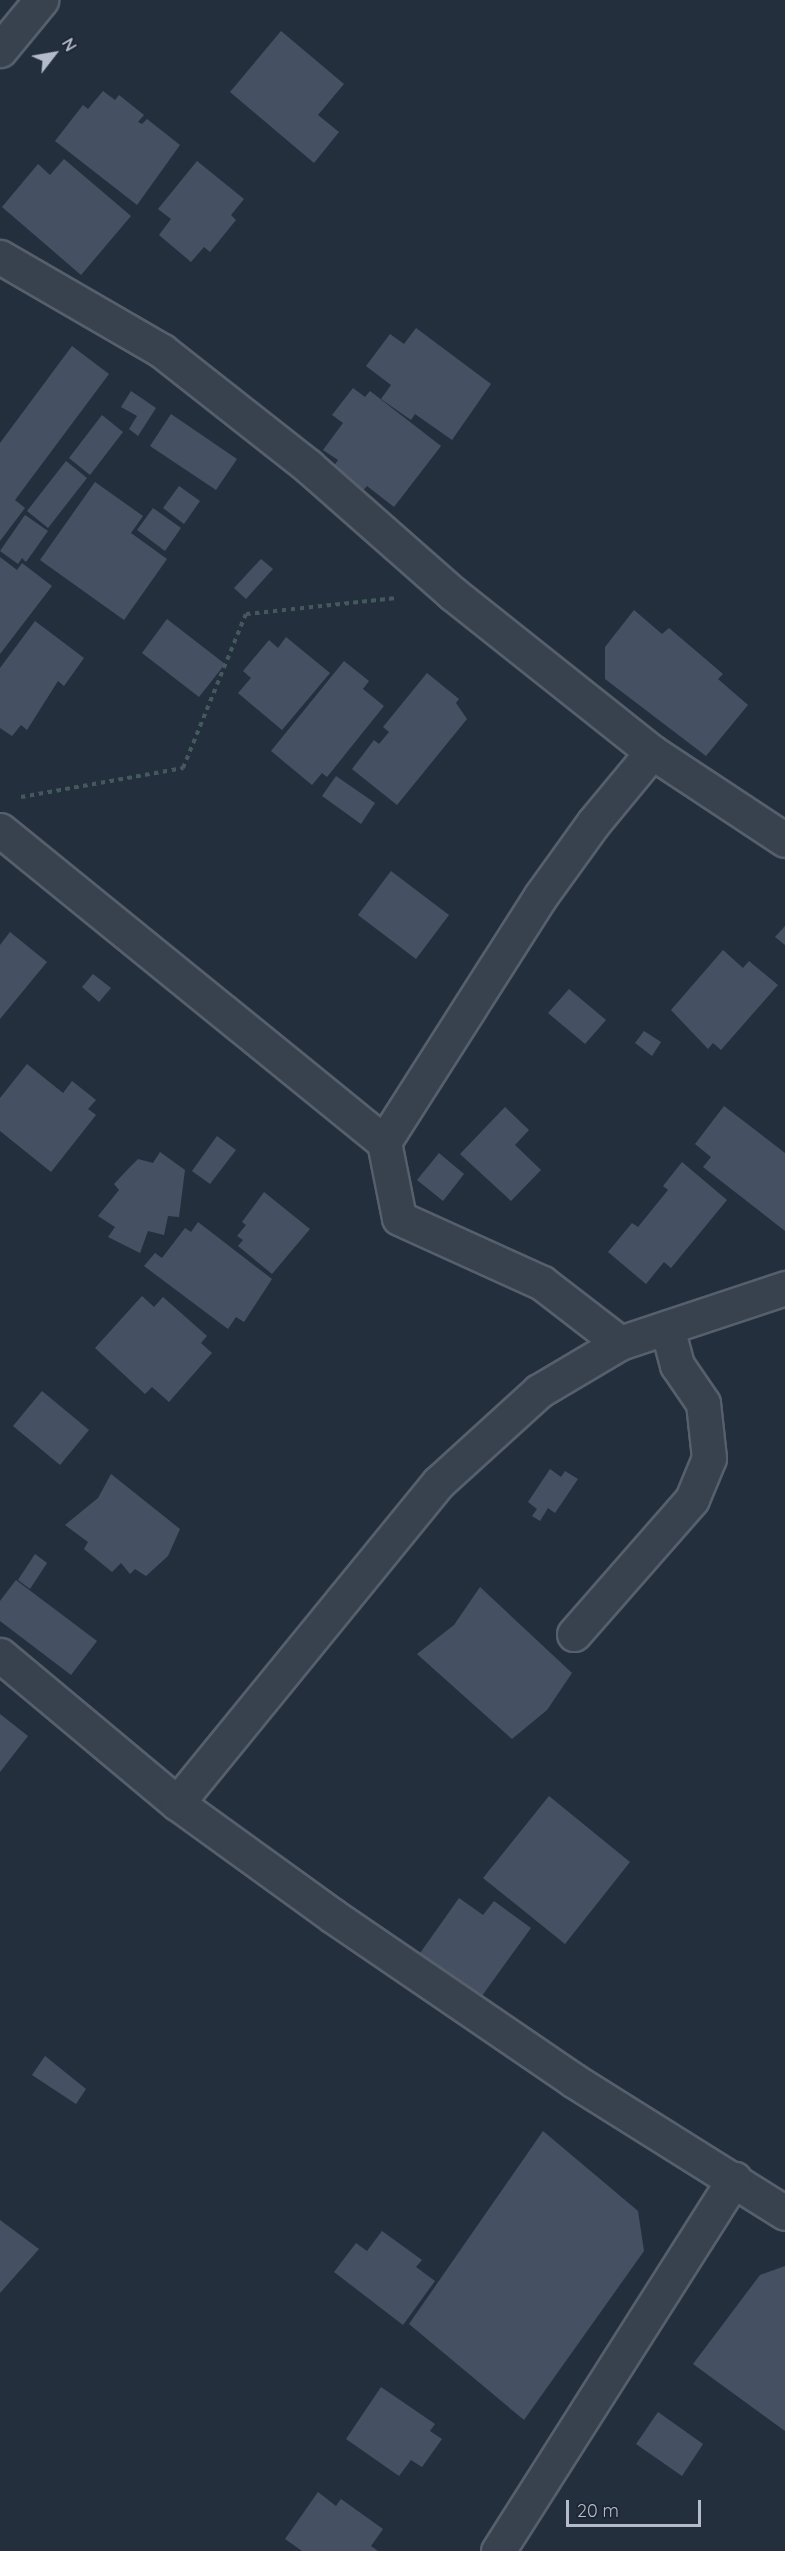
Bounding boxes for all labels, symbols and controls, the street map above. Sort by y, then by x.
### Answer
north arrow [24,24,84,84]
text: N [58,35,81,55]
scale bar [569,2488,704,2526]
text: 20 m [577,2499,619,2522]

